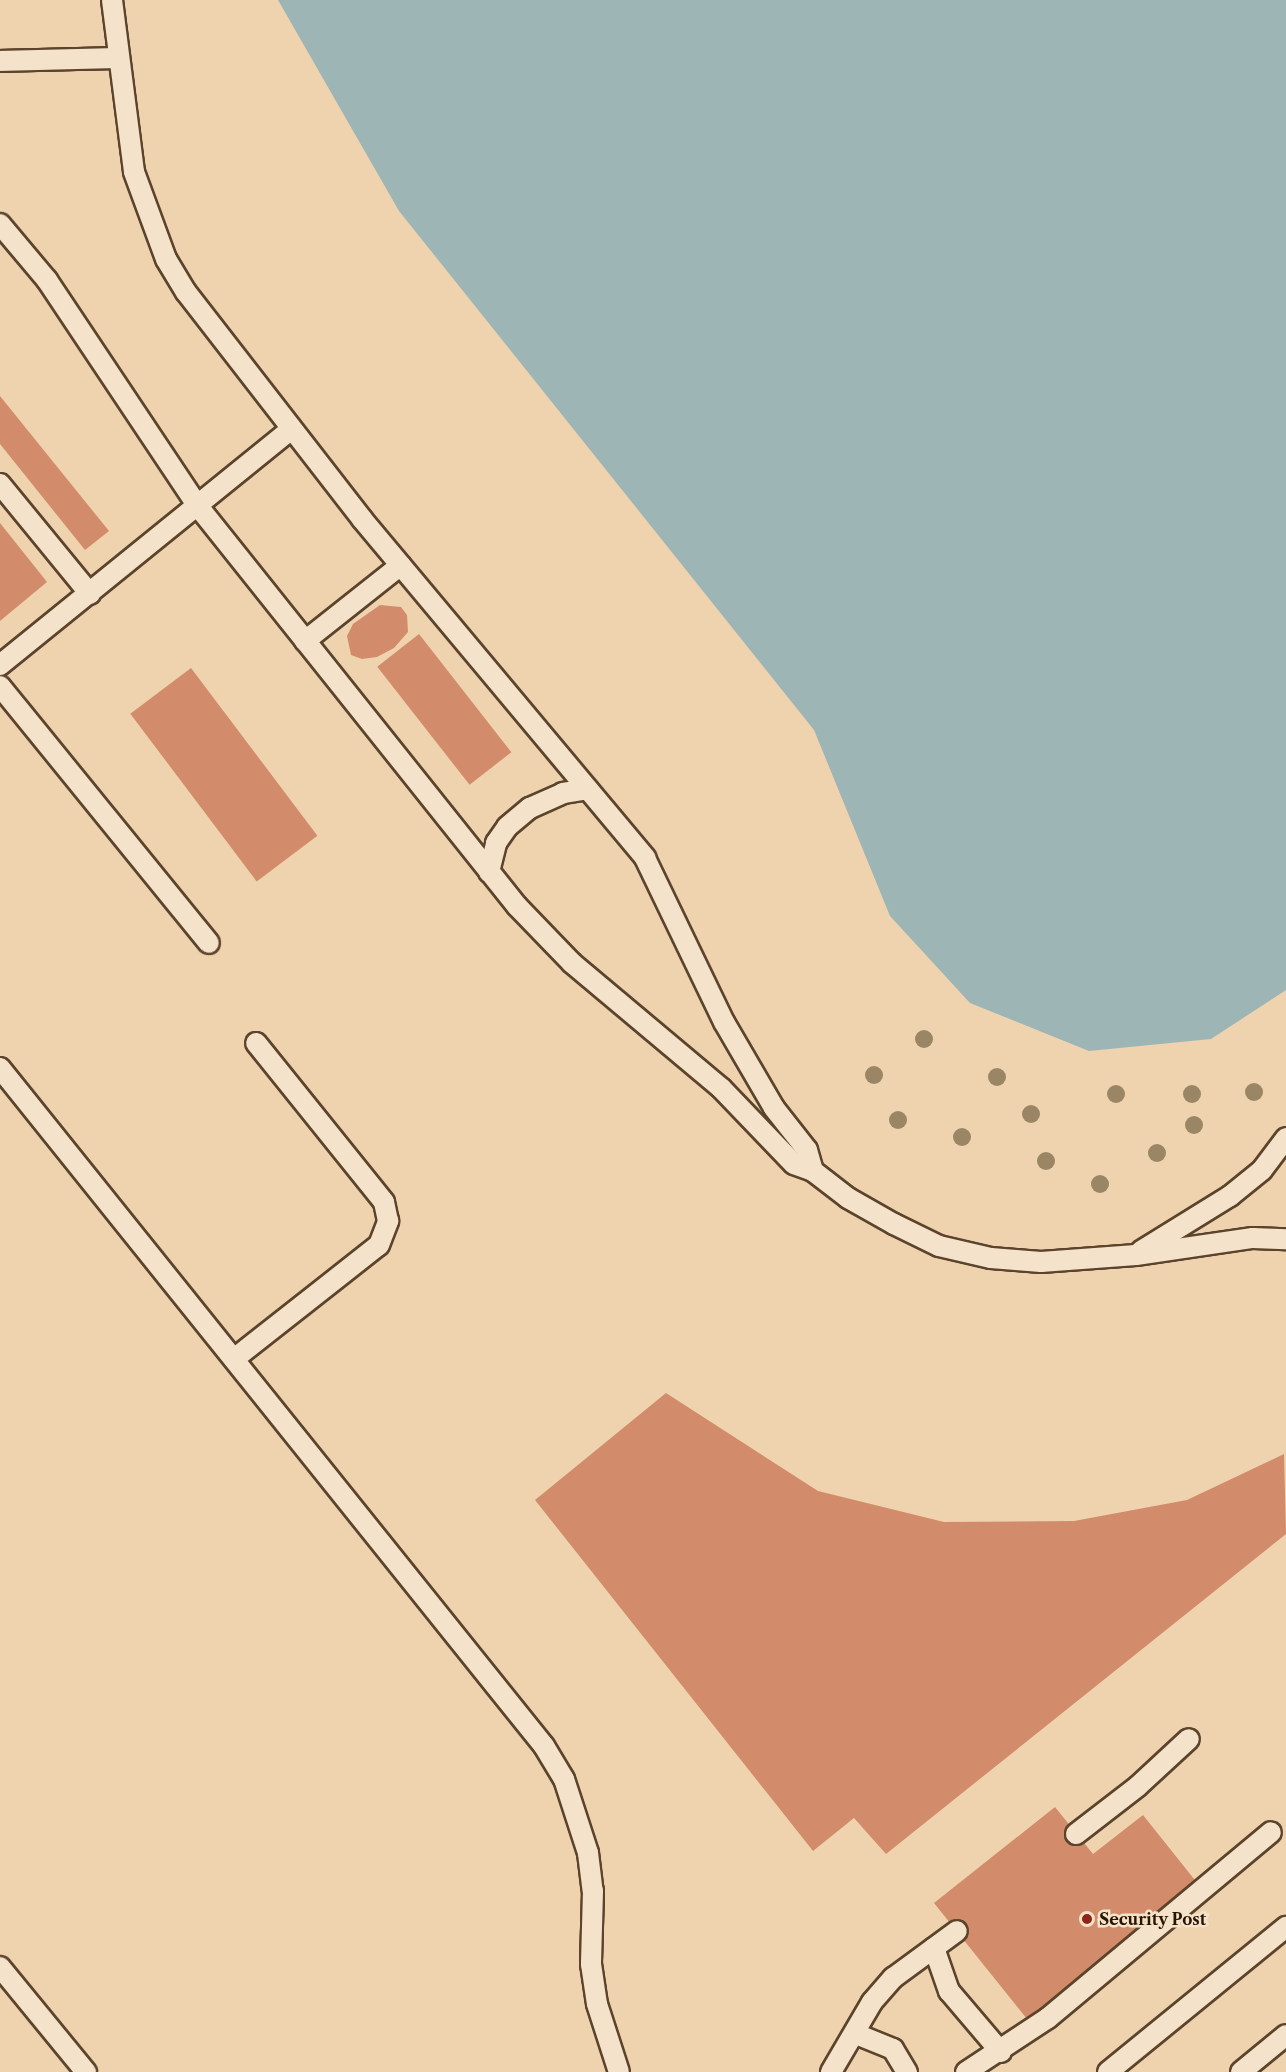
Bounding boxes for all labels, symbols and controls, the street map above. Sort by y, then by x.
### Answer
place label: Security Post [1099,1909,1207,1929]
marker: Security Post [1080,1912,1094,1926]

